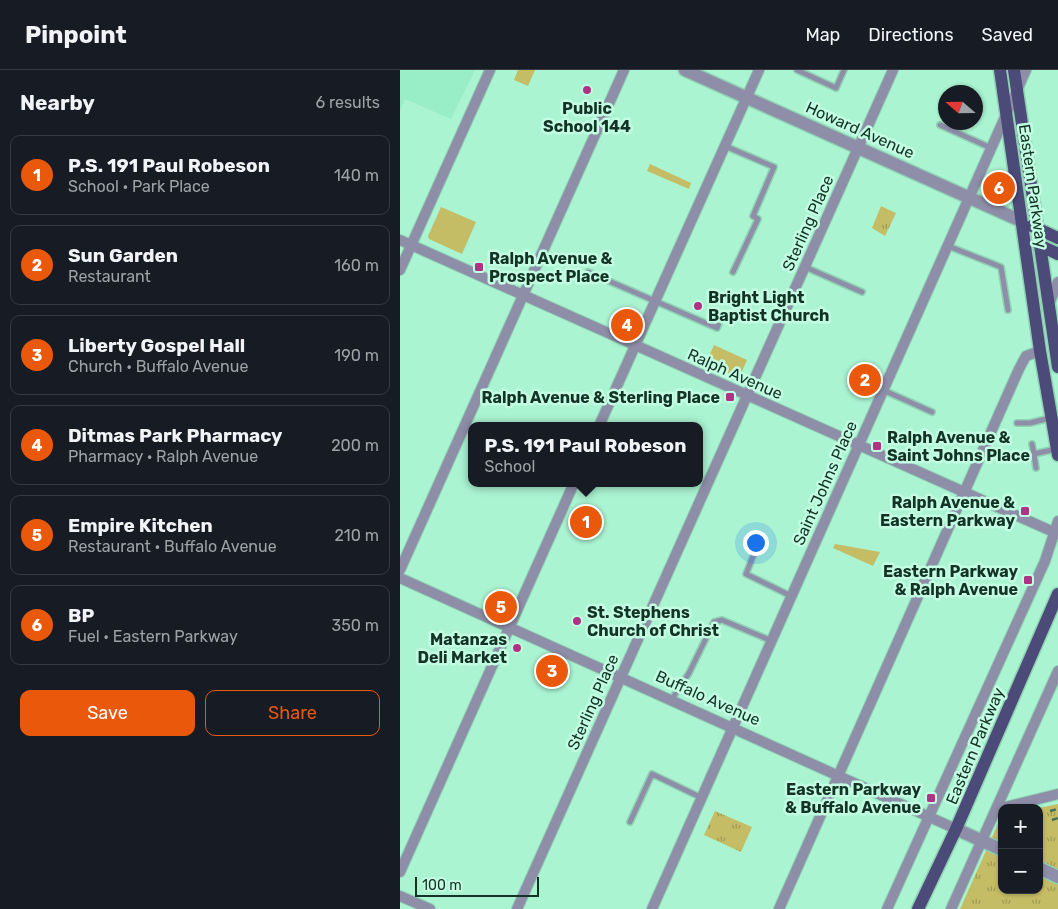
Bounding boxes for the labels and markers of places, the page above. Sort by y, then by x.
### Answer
marker: Public School 144 [581,84,593,96]
place label: Public School 144 [543,99,631,136]
pin: 6 [983,169,1015,207]
place label: Ralph Avenue & Prospect Place [489,249,613,286]
marker: Ralph Avenue & Prospect Place [473,261,485,273]
place label: Bright Light Baptist Church [708,288,829,325]
marker: Bright Light Baptist Church [692,300,704,312]
pin: 4 [611,306,643,344]
pin: 2 [849,361,881,399]
place label: Ralph Avenue & Sterling Place [482,388,720,407]
marker: Ralph Avenue & Sterling Place [724,391,736,403]
place label: Ralph Avenue & Saint Johns Place [887,428,1030,465]
marker: Ralph Avenue & Saint Johns Place [871,440,883,452]
place label: Ralph Avenue & Eastern Parkway [880,493,1015,530]
pin: 1 [570,503,602,541]
marker: Ralph Avenue & Eastern Parkway [1019,505,1031,517]
place label: Eastern Parkway & Ralph Avenue [883,562,1018,599]
marker: Eastern Parkway & Ralph Avenue [1022,574,1034,586]
pin: 5 [485,588,517,626]
place label: St. Stephens Church of Christ [587,603,719,640]
marker: St. Stephens Church of Christ [571,615,583,627]
place label: Matanzas Deli Market [418,630,508,667]
marker: Matanzas Deli Market [511,642,523,654]
pin: 3 [536,652,568,690]
place label: Eastern Parkway & Buffalo Avenue [785,780,921,817]
marker: Eastern Parkway & Buffalo Avenue [925,792,937,804]

